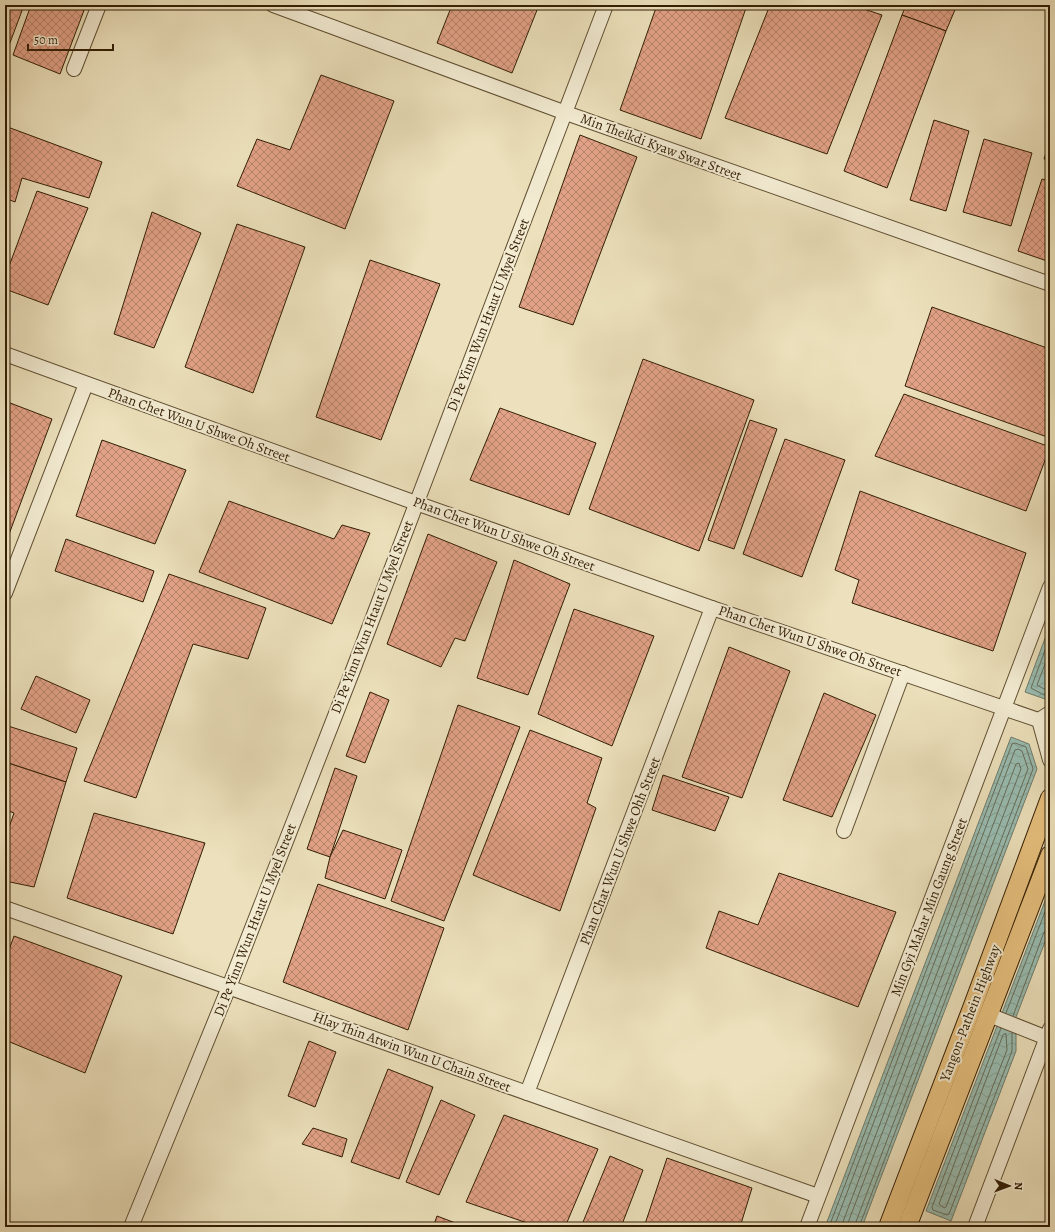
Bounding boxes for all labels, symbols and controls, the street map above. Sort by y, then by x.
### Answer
scale bar [28,26,113,52]
text: 50 m [34,32,58,48]
street label: Min Theikdi Kyaw Swar Street [578,109,745,185]
street label: Di Pe Yinn Wun Htaut U Myel Street [442,215,534,414]
street label: Phan Chet Wun U Shwe Oh Street [105,383,293,467]
street label: Phan Chet Wun U Shwe Oh Street [410,492,598,576]
street label: Di Pe Yinn Wun Htaut U Myel Street [326,517,418,716]
street label: Phan Chet Wun U Shwe Oh Street [716,601,904,681]
street label: Phan Chat Wun U Shwe Ohh Street [575,754,665,948]
street label: Min Gyi Mahar Min Gaung Street [886,815,972,999]
street label: Di Pe Yinn Wun Htaut U Myel Street [209,820,301,1019]
street label: Yangon-Pathein Highway [935,941,1005,1085]
street label: Hlay Thin Atwin Wun U Chain Street [311,1007,514,1097]
north arrow [989,1166,1029,1206]
text: N [1011,1182,1026,1190]

